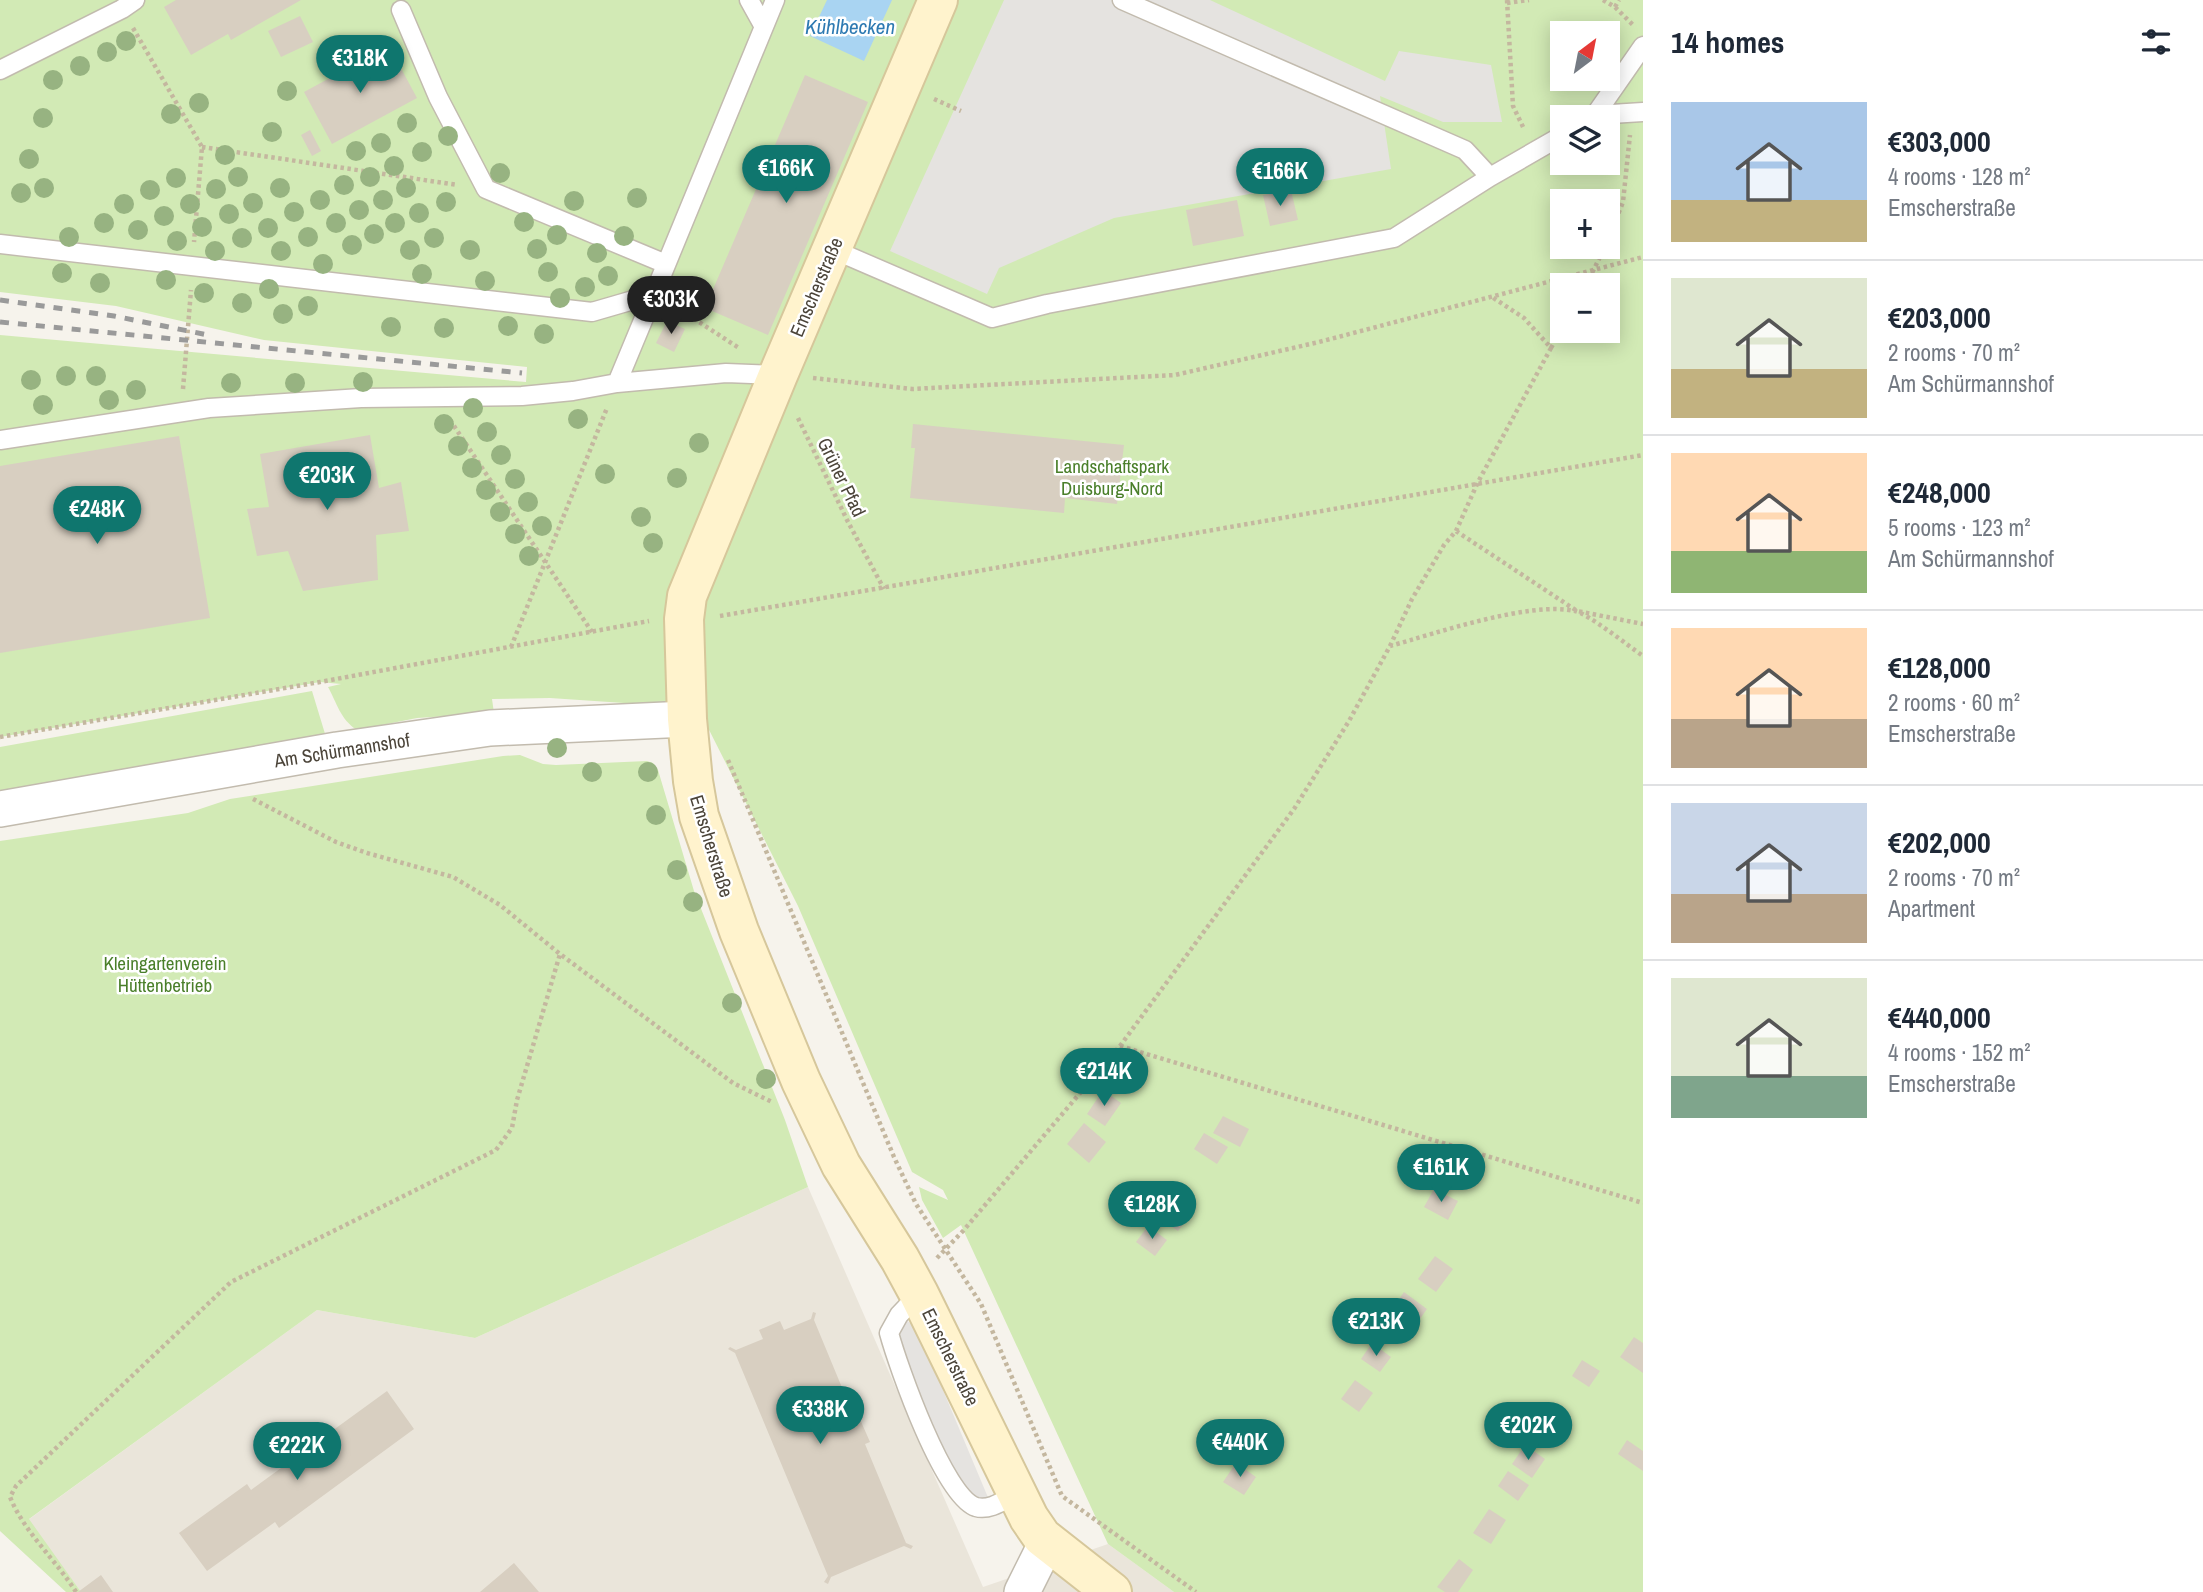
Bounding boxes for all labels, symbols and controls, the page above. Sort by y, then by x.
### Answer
water label: Kühlbecken [805,12,895,41]
north arrow [1550,21,1620,91]
map controls [1550,21,1620,343]
text: 14 homes [1671,22,1785,62]
icon: filters [2137,23,2175,61]
pin: €318K [311,36,409,95]
text: €318K [332,42,388,73]
button: layers [1550,105,1620,175]
text: €303,000 [1888,121,1991,161]
icon: home [1727,130,1811,214]
pin: €166K [737,146,835,205]
pin: €166K [1231,148,1329,208]
text: €166K [758,152,814,183]
text: €166K [1252,155,1308,186]
text: 4 rooms · 128 m² [1888,161,2031,192]
button: + [1550,189,1620,259]
text: Emscherstraße [1888,192,2016,223]
street label: Emscherstraße [783,233,849,341]
button: − [1550,273,1620,343]
pin: €303K [622,276,720,336]
text: €303K [643,283,699,314]
text: €203,000 [1888,297,1991,337]
icon: home [1727,306,1811,390]
text: 2 rooms · 70 m² [1888,337,2020,368]
text: Am Schürmannshof [1888,368,2054,399]
street label: Grüner Pfad [812,433,872,521]
pin: €203K [278,452,376,512]
park label: Landschaftspark Duisburg-Nord [1055,453,1169,501]
text: €203K [299,459,355,490]
text: €248,000 [1888,472,1991,512]
icon: home [1727,481,1811,565]
pin: €248K [48,486,146,546]
text: €248K [69,493,125,524]
text: 5 rooms · 123 m² [1888,512,2031,543]
text: Am Schürmannshof [1888,543,2054,574]
text: €128,000 [1888,647,1991,687]
icon: home [1727,656,1811,740]
text: 2 rooms · 60 m² [1888,687,2020,718]
text: Emscherstraße [1888,718,2016,749]
street label: Am Schürmannshof [271,726,412,774]
street label: Emscherstraße [684,792,740,900]
text: €202,000 [1888,822,1991,862]
icon: home [1727,831,1811,915]
text: 2 rooms · 70 m² [1888,862,2020,893]
text: Apartment [1888,893,1975,924]
park label: Kleingartenverein Hüttenbetrieb [104,950,227,998]
text: €440,000 [1888,997,1991,1037]
icon: home [1727,1006,1811,1090]
text: 4 rooms · 152 m² [1888,1037,2031,1068]
pin: €214K [1055,1048,1153,1108]
text: €214K [1076,1055,1132,1086]
text: Emscherstraße [1888,1068,2016,1099]
pin: €161K [1392,1144,1490,1204]
text: €161K [1413,1151,1469,1182]
pin: €128K [1103,1182,1201,1241]
text: €128K [1124,1188,1180,1219]
pin: €213K [1327,1298,1425,1358]
street label: Emscherstraße [916,1304,986,1410]
text: €213K [1348,1305,1404,1336]
pin: €338K [771,1386,869,1446]
text: €338K [792,1393,848,1424]
pin: €202K [1479,1402,1577,1462]
text: €202K [1500,1409,1556,1440]
pin: €440K [1191,1420,1289,1479]
pin: €222K [248,1422,346,1482]
text: €440K [1212,1426,1268,1457]
text: €222K [269,1429,325,1460]

